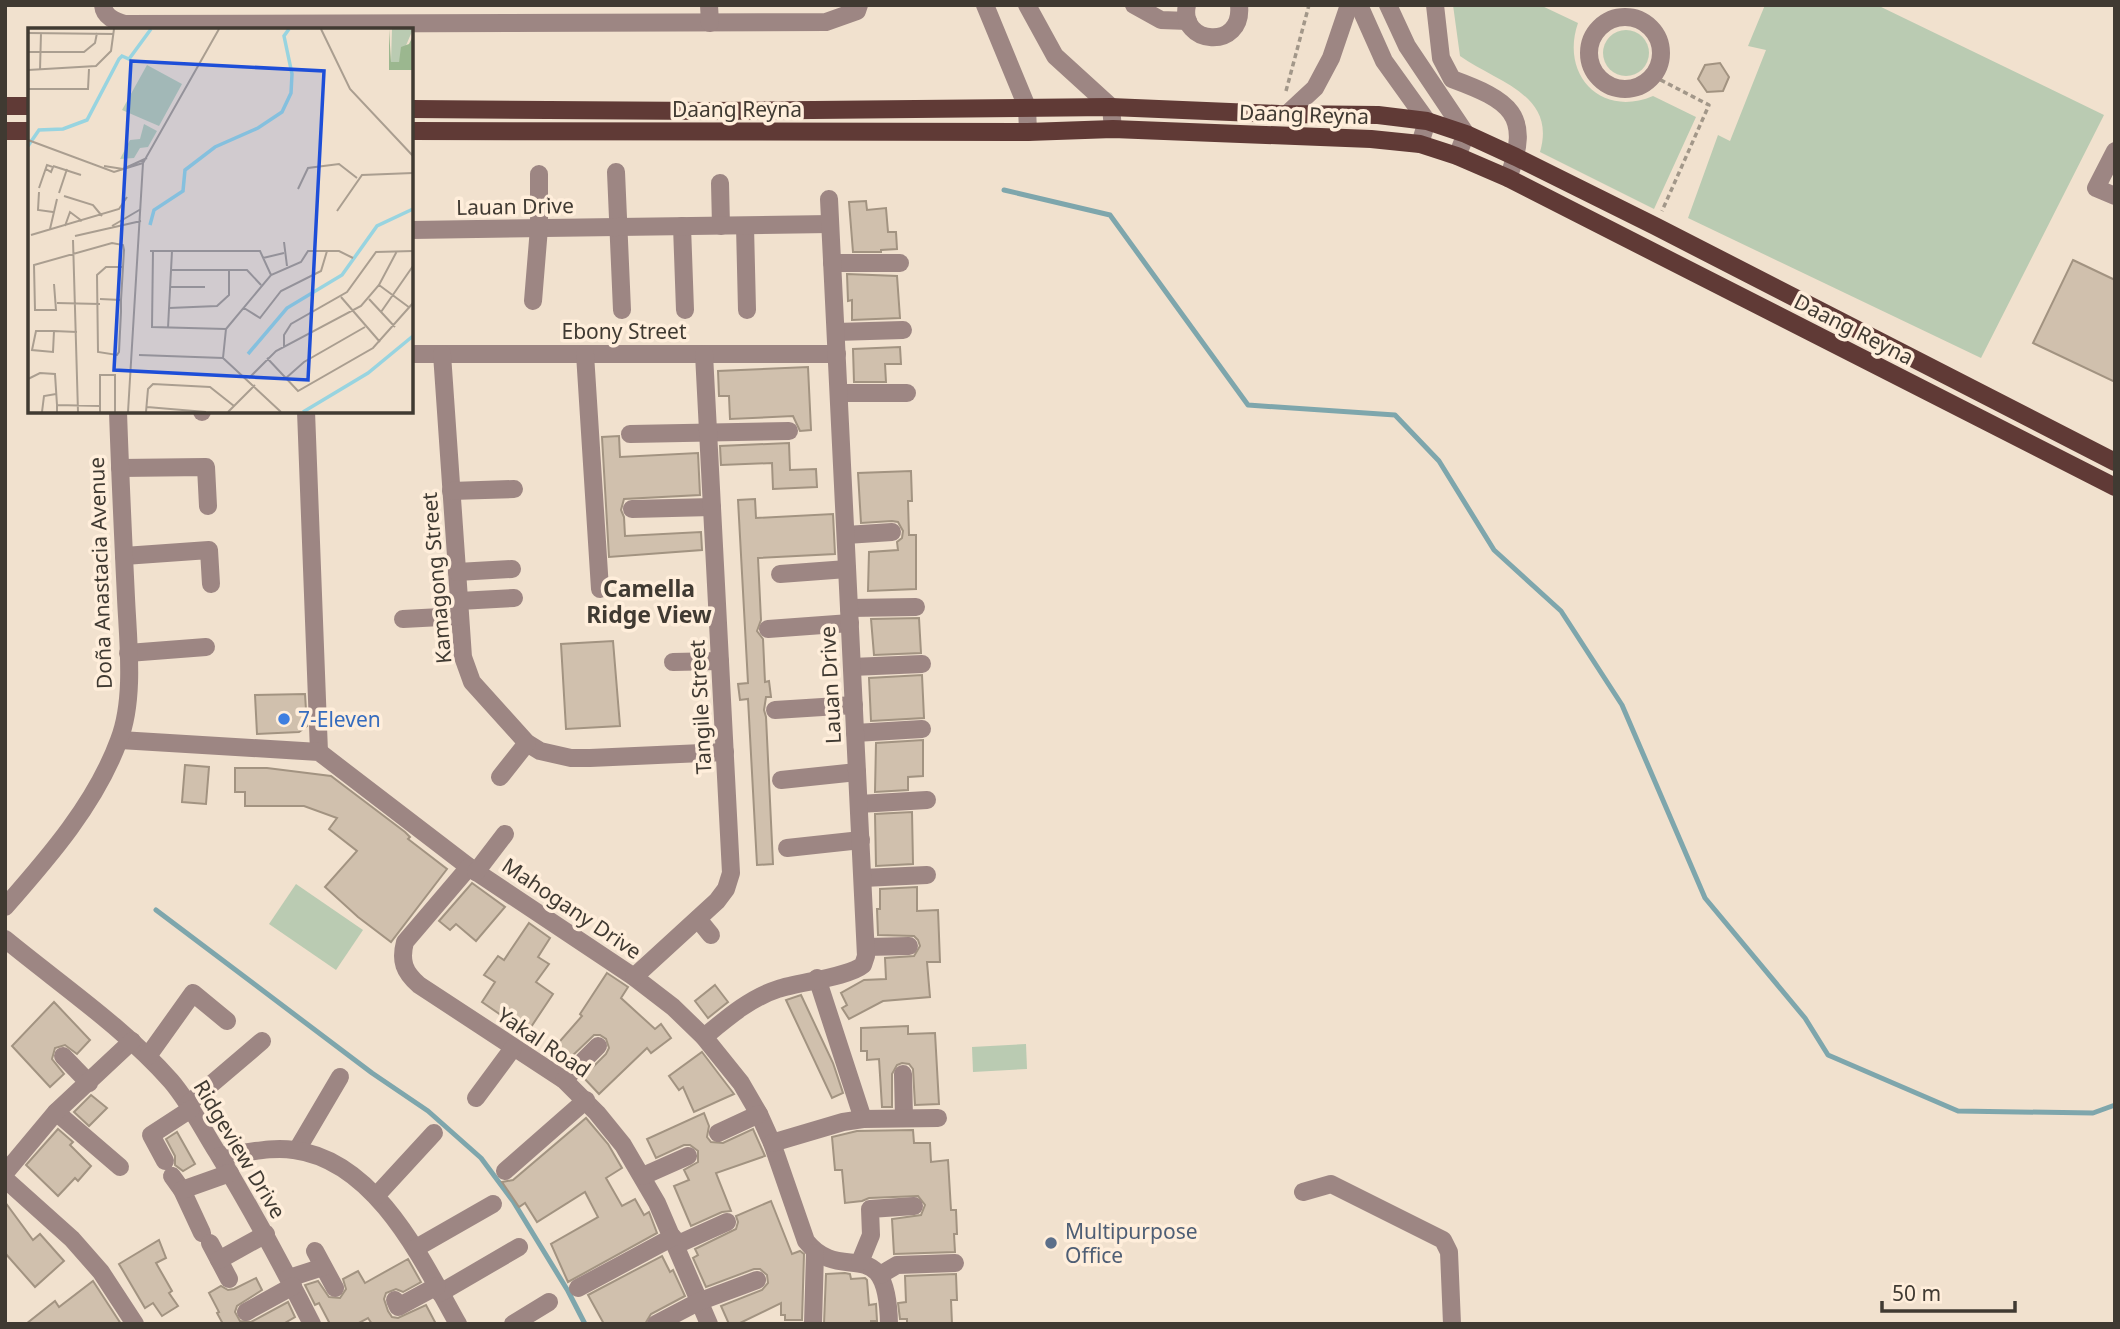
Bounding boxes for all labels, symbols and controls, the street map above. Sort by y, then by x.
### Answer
inset map [28,28,413,413]
street label: Daang Reyna [672,95,802,123]
street label: Daang Reyna [1238,98,1370,130]
street label: Lauan Drive [456,191,574,221]
street label: Daang Reyna [1790,287,1918,371]
street label: Ebony Street [561,317,687,345]
street label: Doña Anastacia Avenue [82,456,118,690]
street label: Kamagong Street [415,491,457,665]
district label: Camella Ridge View [586,572,712,630]
street label: Lauan Drive [813,625,847,745]
street label: Tangile Street [682,639,717,775]
place label: 7-Eleven [298,705,381,733]
marker: 7-Eleven [276,711,292,727]
street label: Mahogany Drive [497,851,647,965]
street label: Yakal Road [492,1000,596,1084]
street label: Ridgeview Drive [188,1074,292,1224]
place label: Multipurpose Office [1065,1217,1198,1269]
marker: Multipurpose Office [1043,1235,1059,1251]
scale bar [1882,1270,2015,1314]
text: 50 m [1892,1279,1941,1307]

